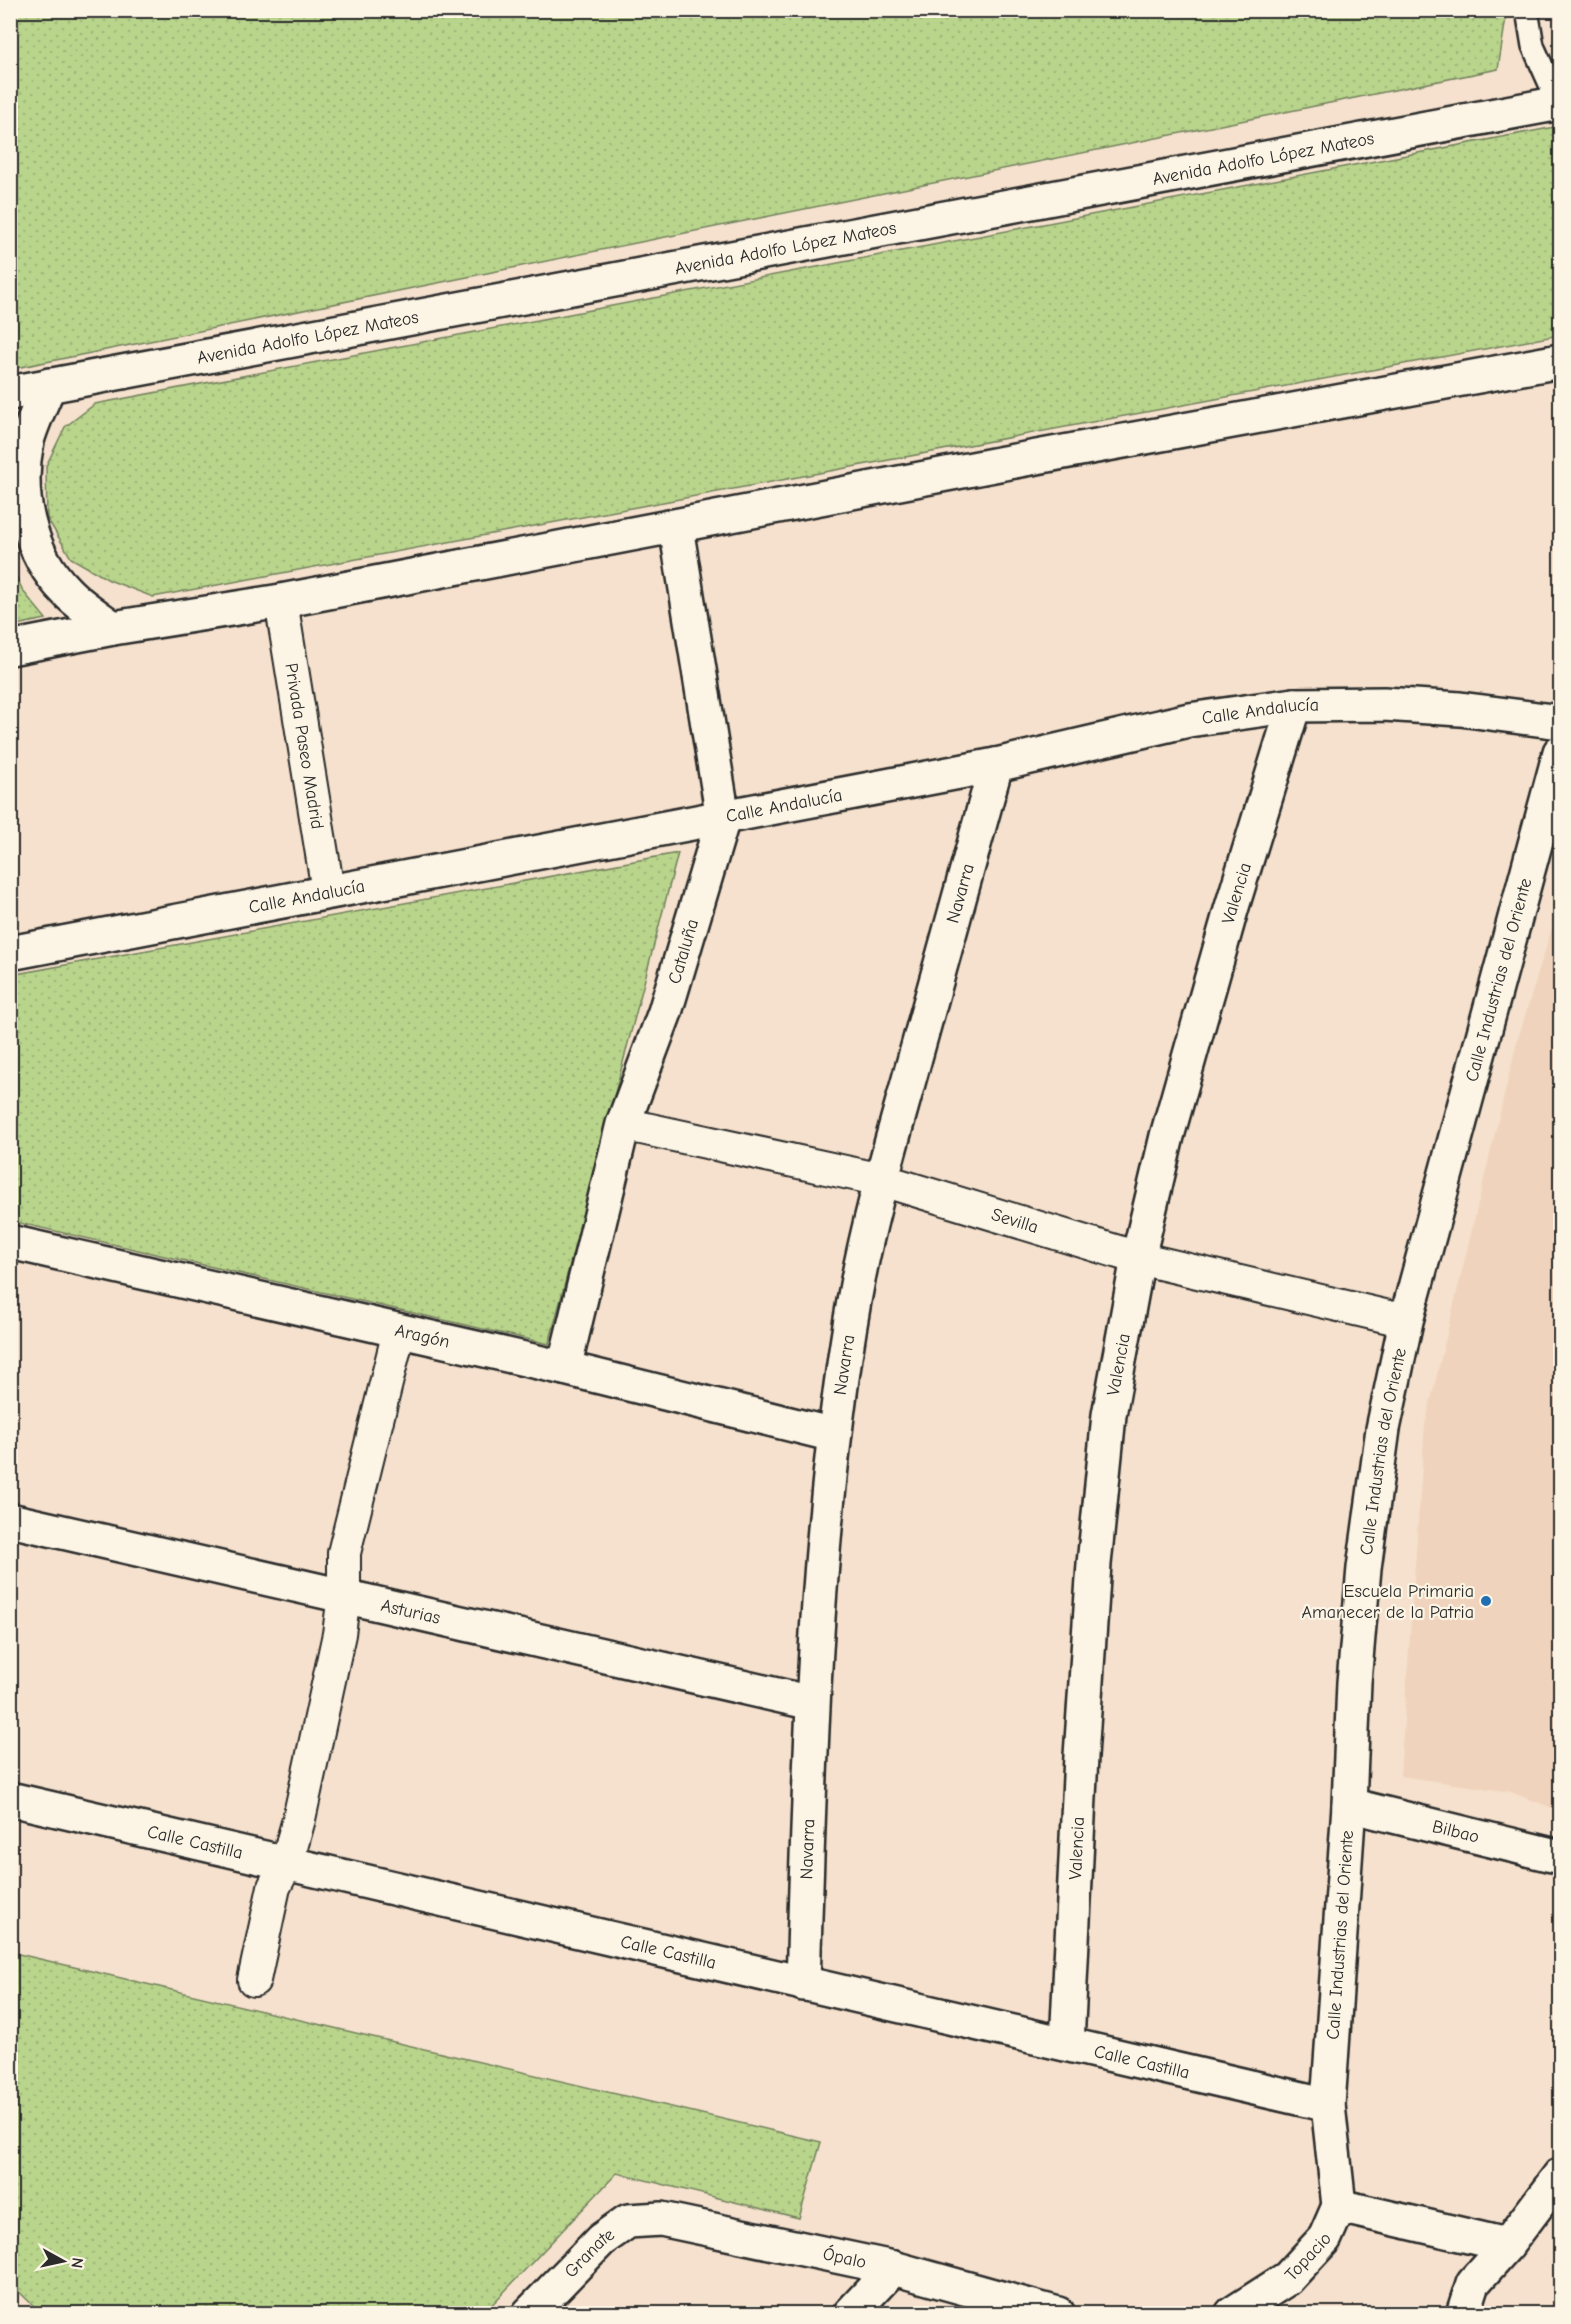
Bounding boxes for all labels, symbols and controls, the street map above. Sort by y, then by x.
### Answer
street label: Avenida Adolfo López Mateos [1151,128,1376,190]
street label: Avenida Adolfo López Mateos [673,217,898,279]
street label: Avenida Adolfo López Mateos [195,307,420,369]
street label: Privada Paseo Madrid [280,662,328,831]
street label: Calle Andalucía [1201,695,1319,729]
street label: Calle Andalucía [724,785,844,827]
street label: Valencia [1218,860,1256,926]
street label: Navarra [942,861,979,925]
street label: Calle Andalucía [247,876,367,918]
street label: Calle Industrias del Oriente [1461,876,1536,1084]
street label: Cataluña [664,916,703,986]
street label: Sevilla [989,1204,1041,1238]
street label: Aragón [393,1320,452,1353]
street label: Valencia [1103,1332,1135,1397]
street label: Navarra [830,1333,859,1396]
street label: Calle Industrias del Oriente [1356,1346,1411,1556]
place label: Escuela Primaria Amanecer de la Patria [1301,1581,1474,1623]
marker: Escuela Primaria Amanecer de la Patria [1479,1594,1493,1608]
street label: Asturias [379,1595,442,1629]
street label: Valencia [1065,1816,1089,1880]
street label: Bilbao [1430,1816,1481,1848]
street label: Navarra [796,1818,819,1880]
street label: Calle Castilla [145,1821,245,1864]
street label: Calle Industrias del Oriente [1323,1830,1358,2040]
street label: Calle Castilla [618,1931,718,1974]
street label: Calle Castilla [1092,2041,1192,2084]
street label: Granate [560,2224,619,2282]
street label: Topacio [1281,2228,1336,2285]
north arrow [33,2231,93,2291]
street label: Ópalo [821,2242,868,2273]
text: N [67,2257,87,2269]

